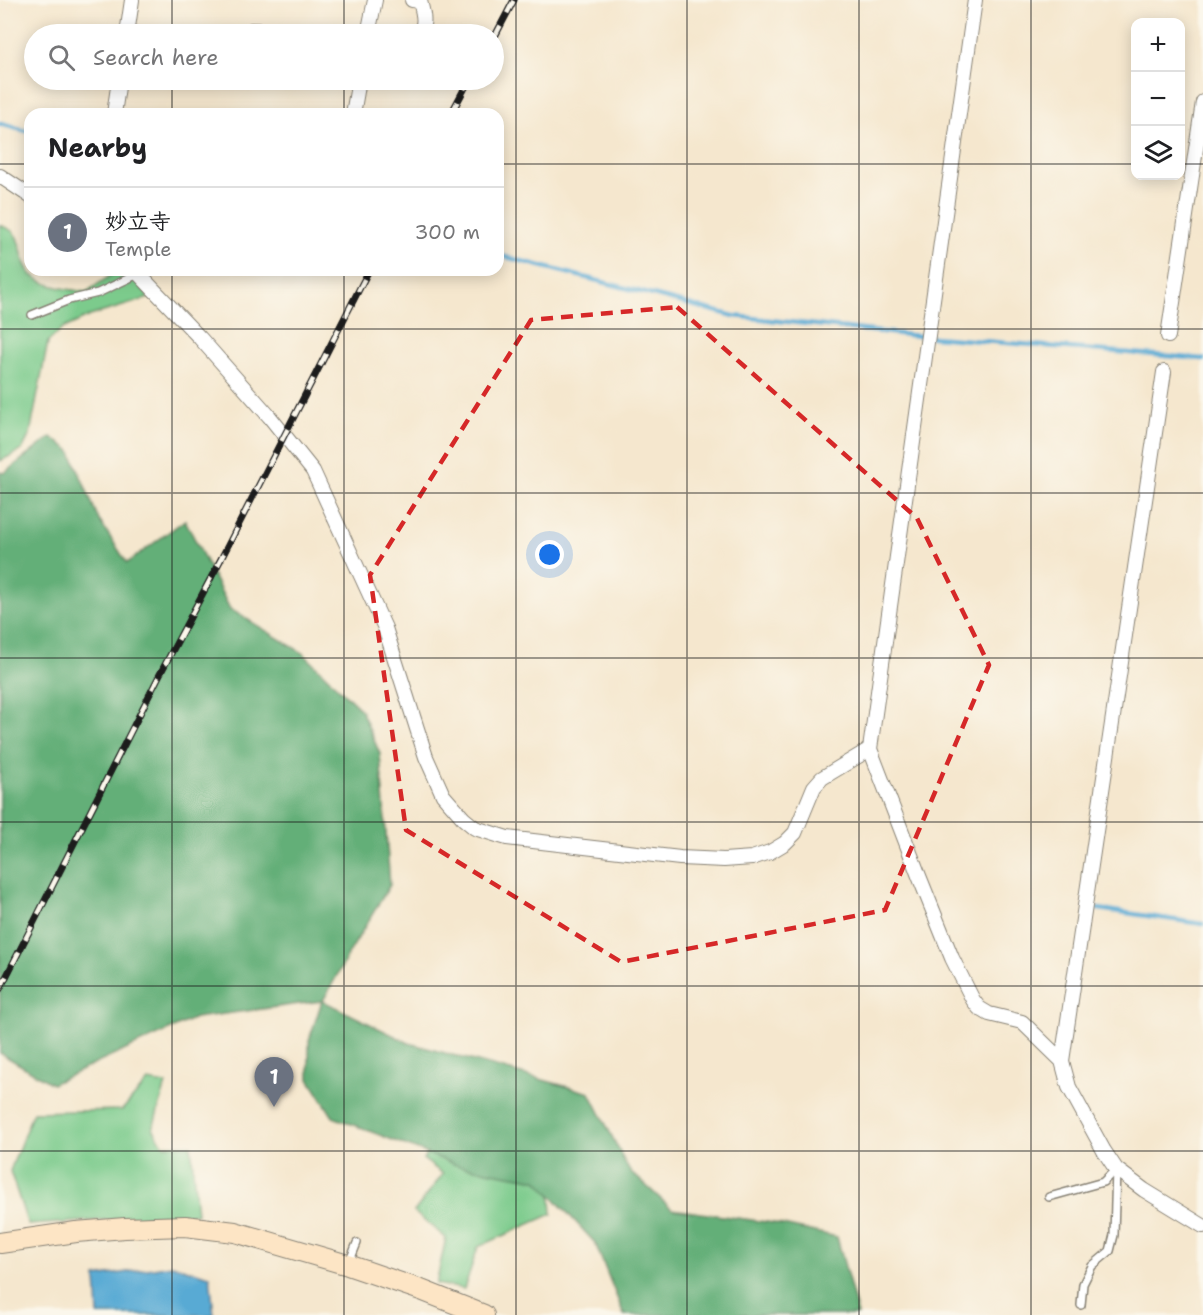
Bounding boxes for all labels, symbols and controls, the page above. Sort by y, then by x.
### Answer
map controls [1131,18,1185,180]
button: + [1131,18,1185,72]
search box [24,24,504,90]
icon: search [45,41,78,74]
text: Search here [93,43,219,72]
button: − [1131,72,1185,126]
button: layers [1131,126,1185,180]
text: Nearby [48,130,147,165]
text: 妙立寺 [105,207,171,236]
text: 1 [63,219,72,245]
text: 300 m [414,219,480,245]
text: Temple [105,236,172,262]
your location [535,540,564,569]
pin: 1 [254,1058,294,1107]

